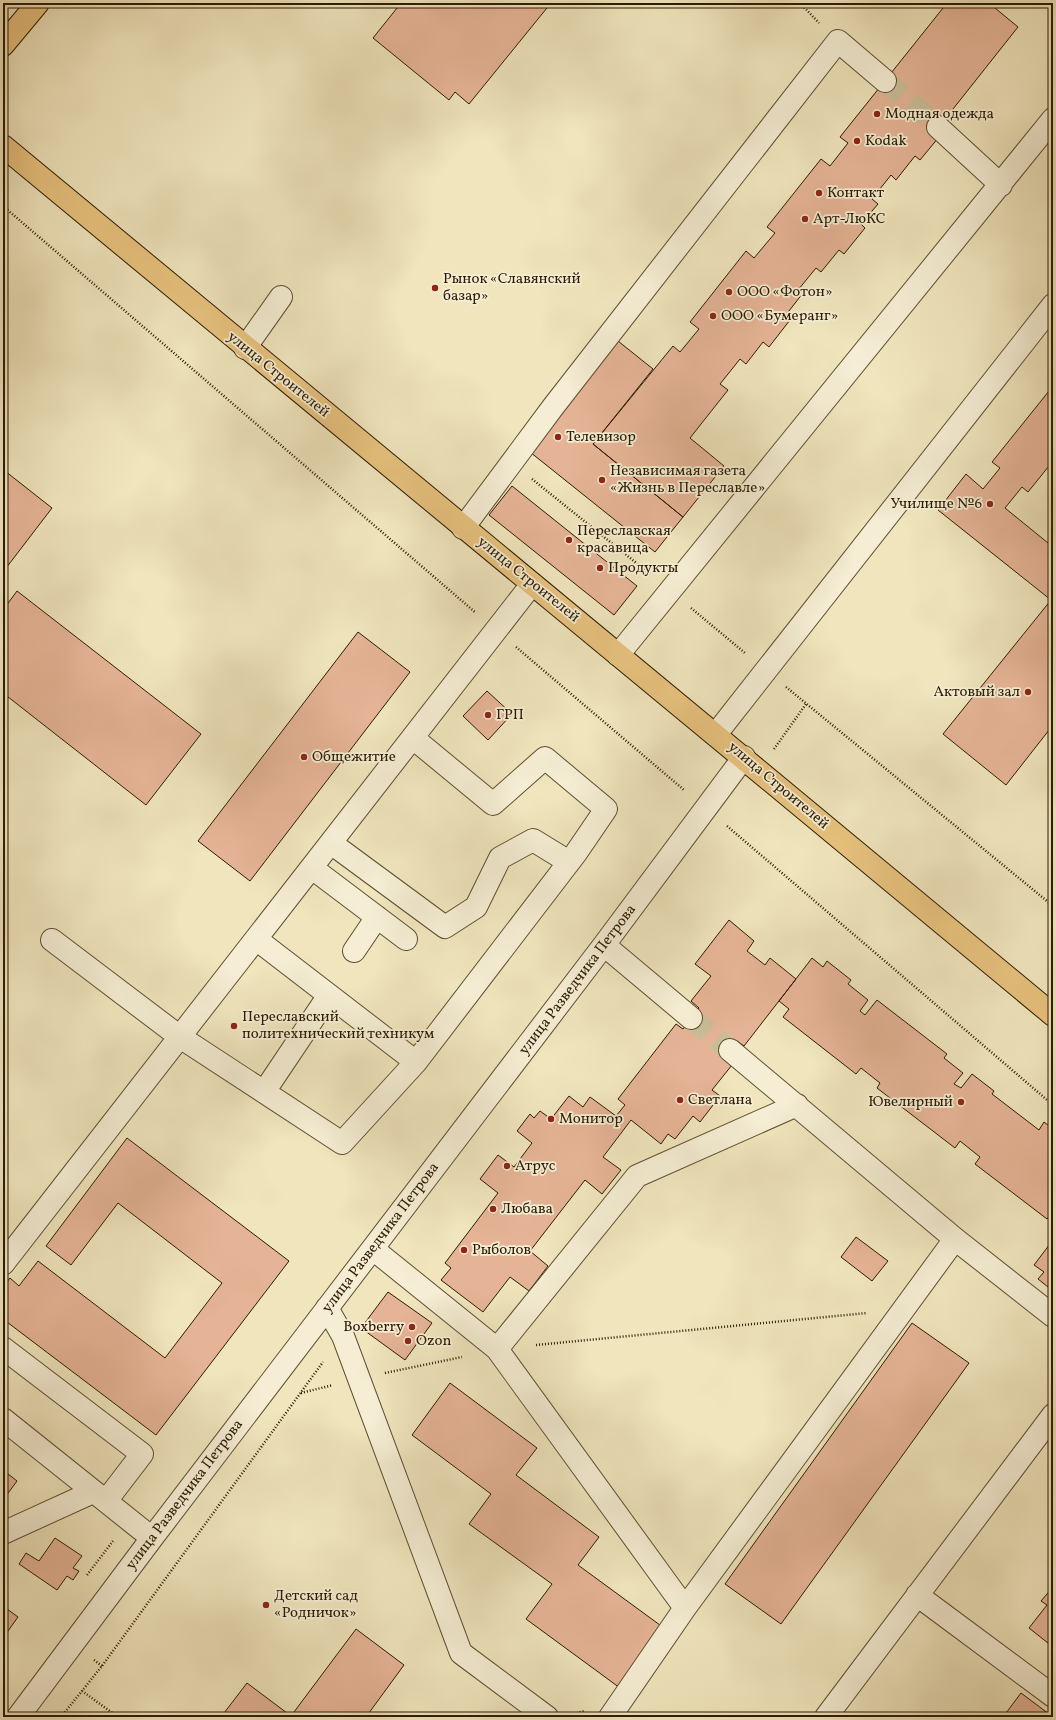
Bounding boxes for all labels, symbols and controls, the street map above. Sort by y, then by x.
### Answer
place label: Модная одежда [885,104,994,125]
marker: Модная одежда [872,109,882,119]
place label: Kodak [865,131,907,152]
marker: Kodak [852,136,862,146]
place label: Контакт [827,183,885,204]
marker: Контакт [814,188,824,198]
place label: Арт-ЛюКС [813,209,886,230]
marker: Арт-ЛюКС [800,214,810,224]
place label: Рынок «Славянский базар» [443,269,581,307]
place label: ООО «Фотон» [737,282,833,303]
marker: Рынок «Славянский базар» [430,283,440,293]
marker: ООО «Фотон» [724,287,734,297]
place label: ООО «Бумеранг» [721,306,838,327]
marker: ООО «Бумеранг» [708,311,718,321]
street label: улица Строителей [222,327,334,423]
place label: Телевизор [566,427,636,448]
marker: Телевизор [553,432,563,442]
place label: Независимая газета «Жизнь в Переславле» [610,461,765,499]
marker: Независимая газета «Жизнь в Переславле» [597,475,607,485]
place label: Училище №6 [890,494,982,515]
marker: Училище №6 [985,499,995,509]
place label: Переславская красавица [577,521,671,559]
street label: улица Строителей [472,532,584,628]
marker: Переславская красавица [564,535,574,545]
place label: Продукты [608,558,679,579]
marker: Продукты [595,563,605,573]
place label: Актовый зал [933,682,1020,703]
marker: Актовый зал [1023,687,1033,697]
place label: ГРП [496,705,524,726]
marker: ГРП [483,710,493,720]
street label: улица Строителей [723,737,833,835]
place label: Общежитие [312,747,396,768]
marker: Общежитие [299,752,309,762]
street label: улица Разведчика Петрова [514,900,642,1060]
place label: Переславский политехнический техникум [242,1007,434,1045]
marker: Переславский политехнический техникум [229,1021,239,1031]
place label: Светлана [688,1090,752,1111]
place label: Ювелирный [868,1092,953,1113]
marker: Светлана [675,1095,685,1105]
marker: Ювелирный [956,1097,966,1107]
place label: Монитор [559,1109,623,1130]
marker: Монитор [546,1114,556,1124]
place label: Атрус [515,1156,556,1177]
street label: улица Разведчика Петрова [317,1158,445,1318]
marker: Атрус [502,1161,512,1171]
place label: Любава [501,1199,553,1220]
marker: Любава [488,1204,498,1214]
place label: Рыболов [472,1240,531,1261]
marker: Рыболов [459,1245,469,1255]
place label: Boxberry [343,1317,404,1338]
marker: Boxberry [407,1322,417,1332]
place label: Ozon [416,1331,451,1352]
marker: Ozon [403,1336,413,1346]
street label: улица Разведчика Петрова [121,1415,249,1575]
place label: Детский сад «Родничок» [274,1586,359,1624]
marker: Детский сад «Родничок» [261,1600,271,1610]

